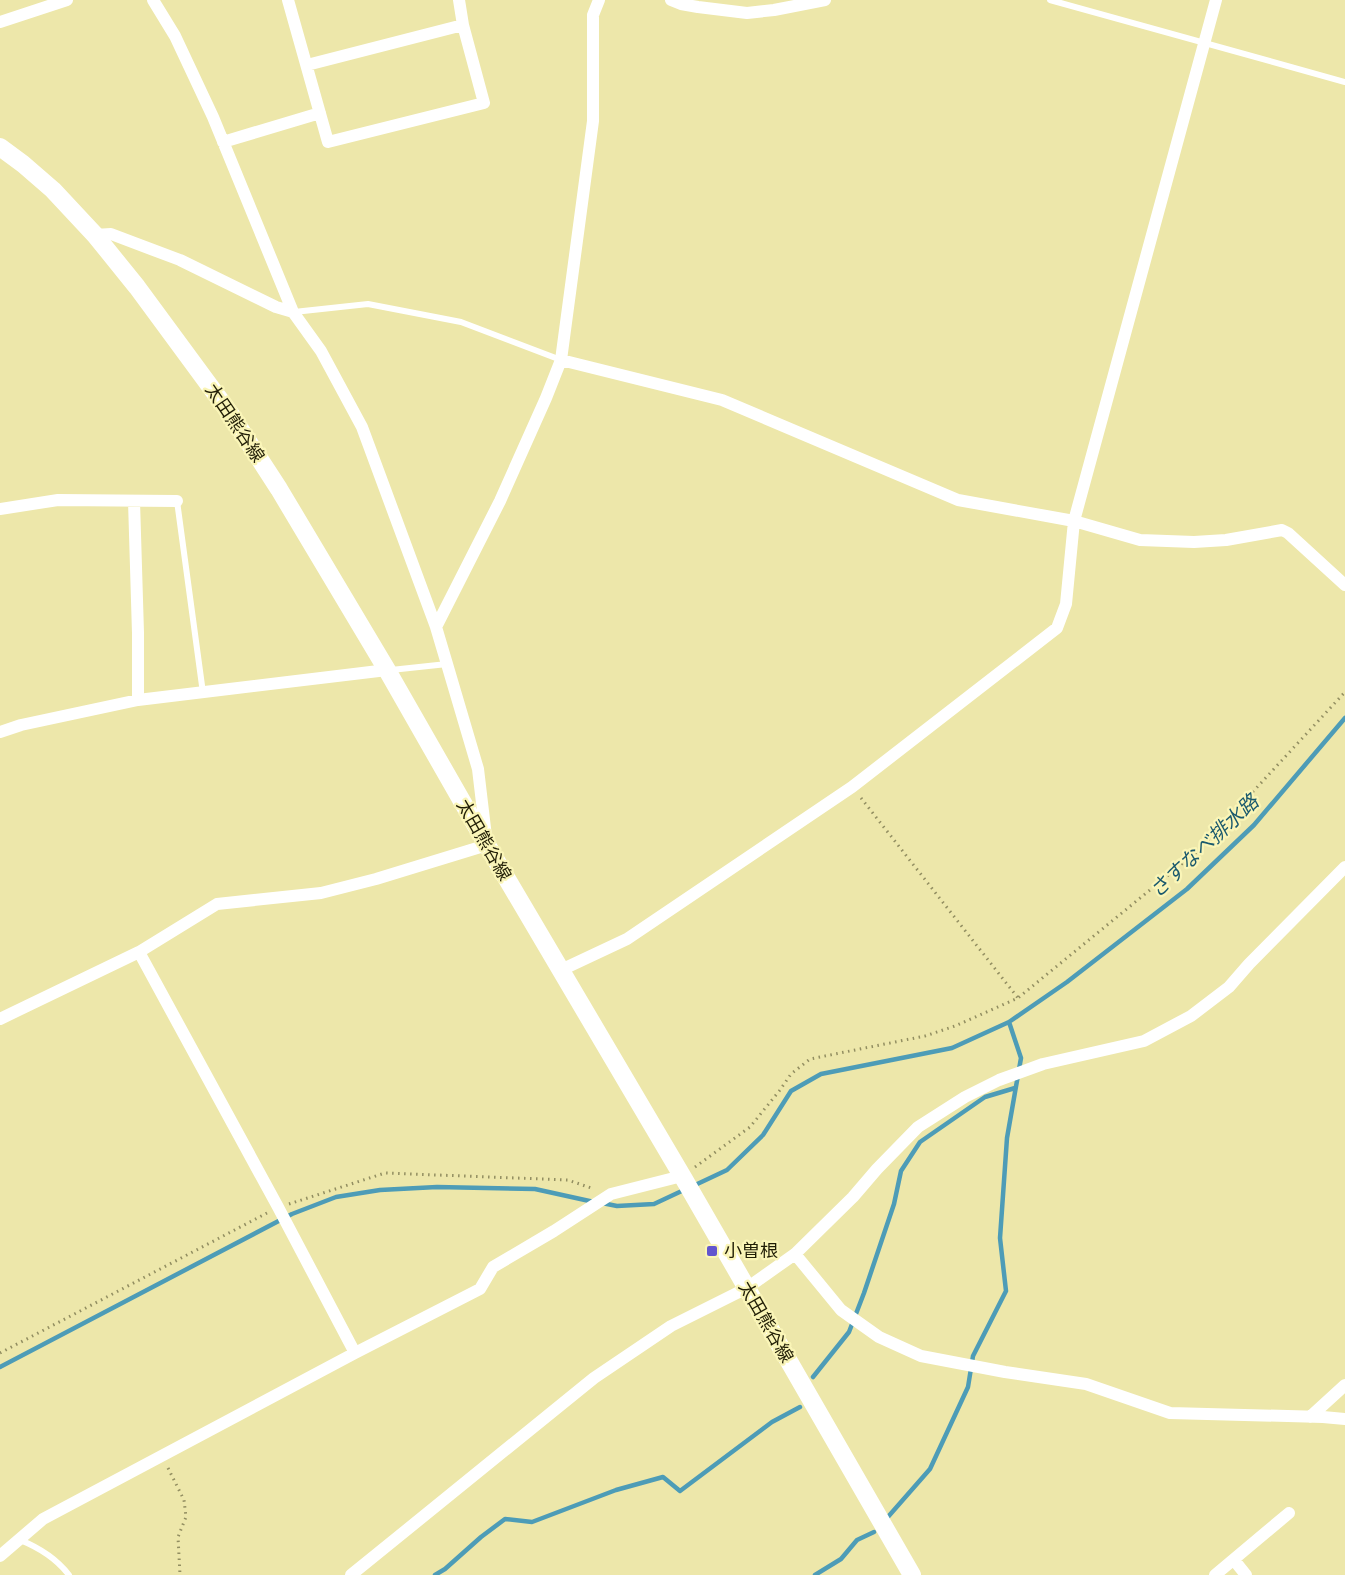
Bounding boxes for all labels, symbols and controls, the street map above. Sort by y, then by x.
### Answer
street label: 太田熊谷線 [202,380,269,466]
water label: さすなべ排水路 [1145,788,1265,903]
street label: 太田熊谷線 [453,796,516,884]
place label: 小曽根 [724,1240,778,1261]
marker: 小曽根 [705,1244,719,1258]
street label: 太田熊谷線 [735,1278,798,1366]

